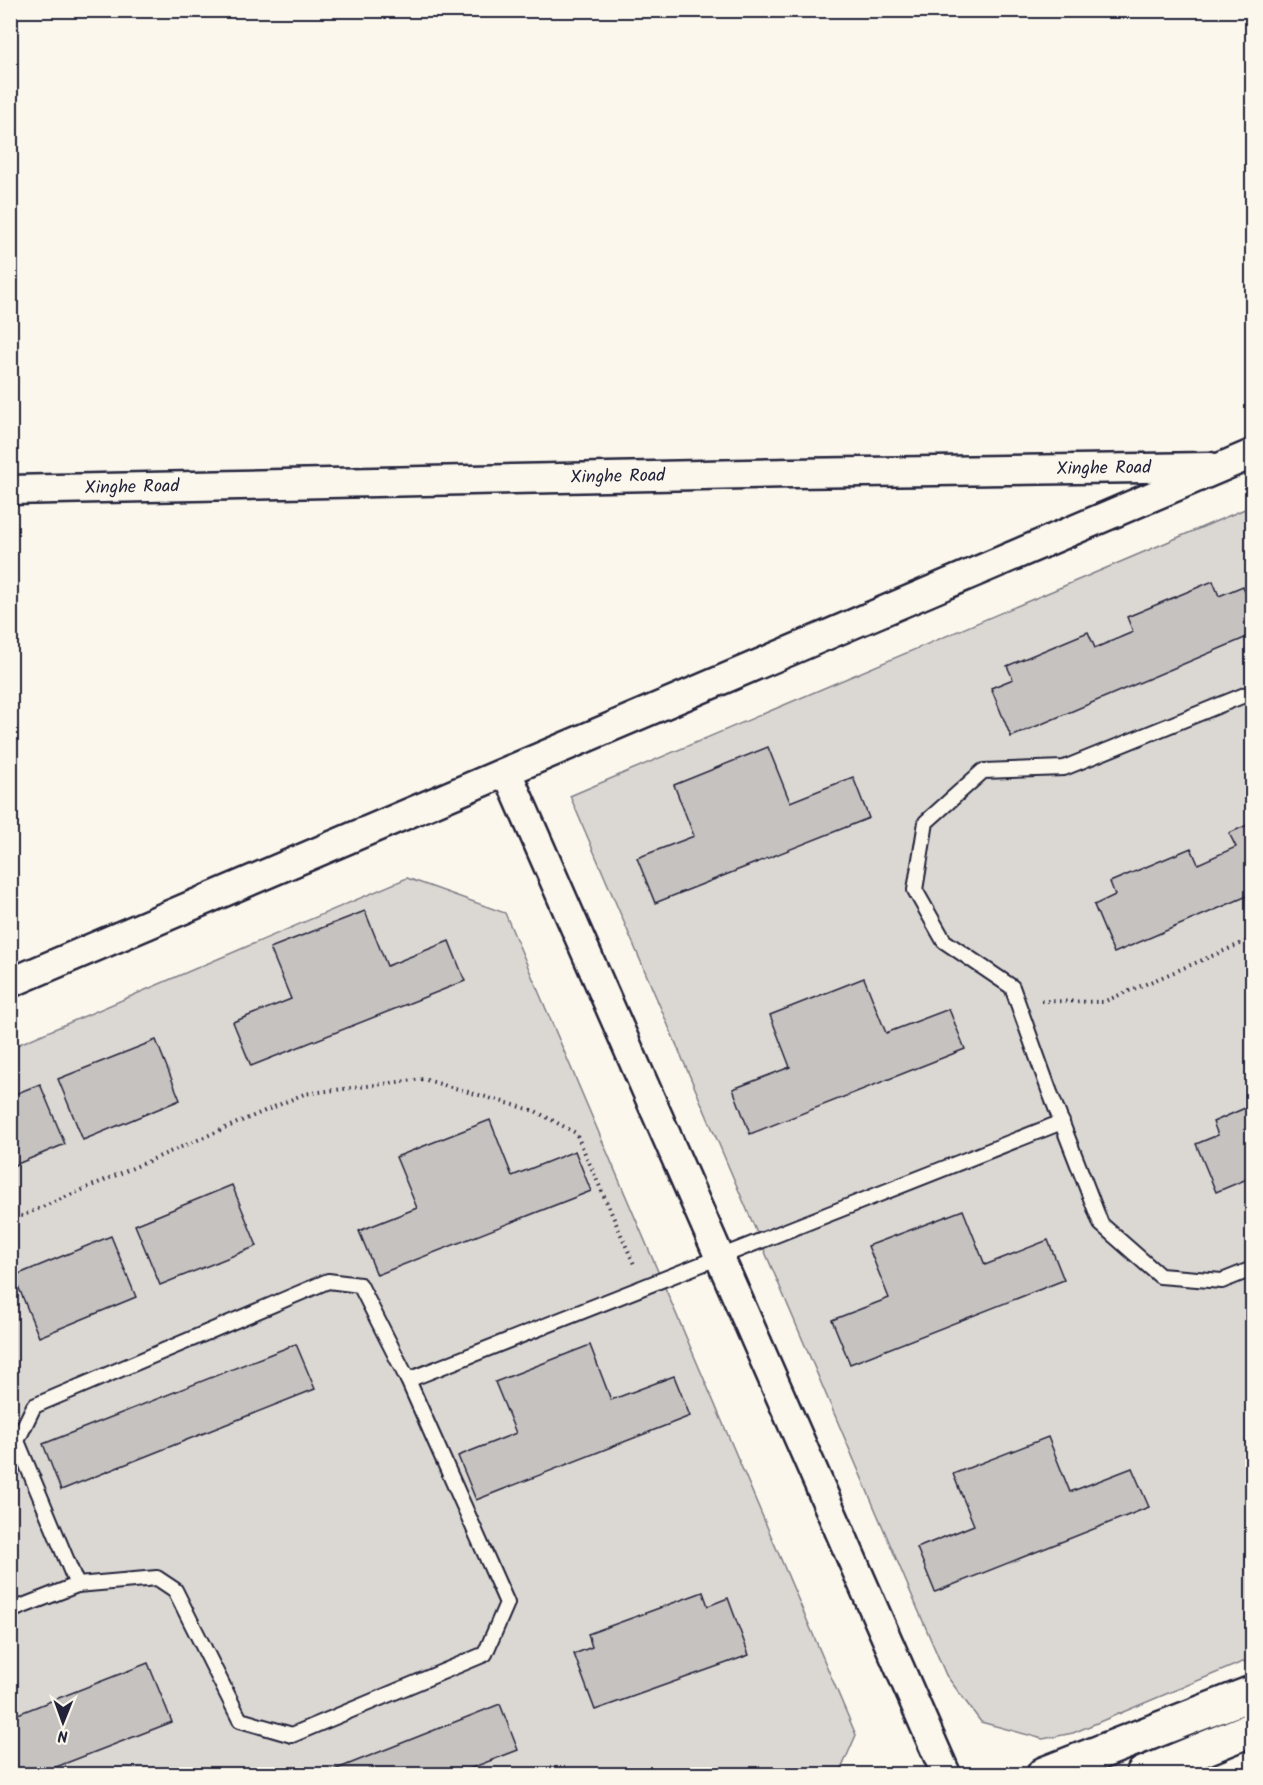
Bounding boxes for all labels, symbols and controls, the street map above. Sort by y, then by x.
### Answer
street label: Xinghe Road [1056,453,1152,484]
street label: Xinghe Road [570,461,667,492]
street label: Xinghe Road [84,472,181,503]
north arrow [33,1692,93,1752]
text: N [57,1723,68,1748]

